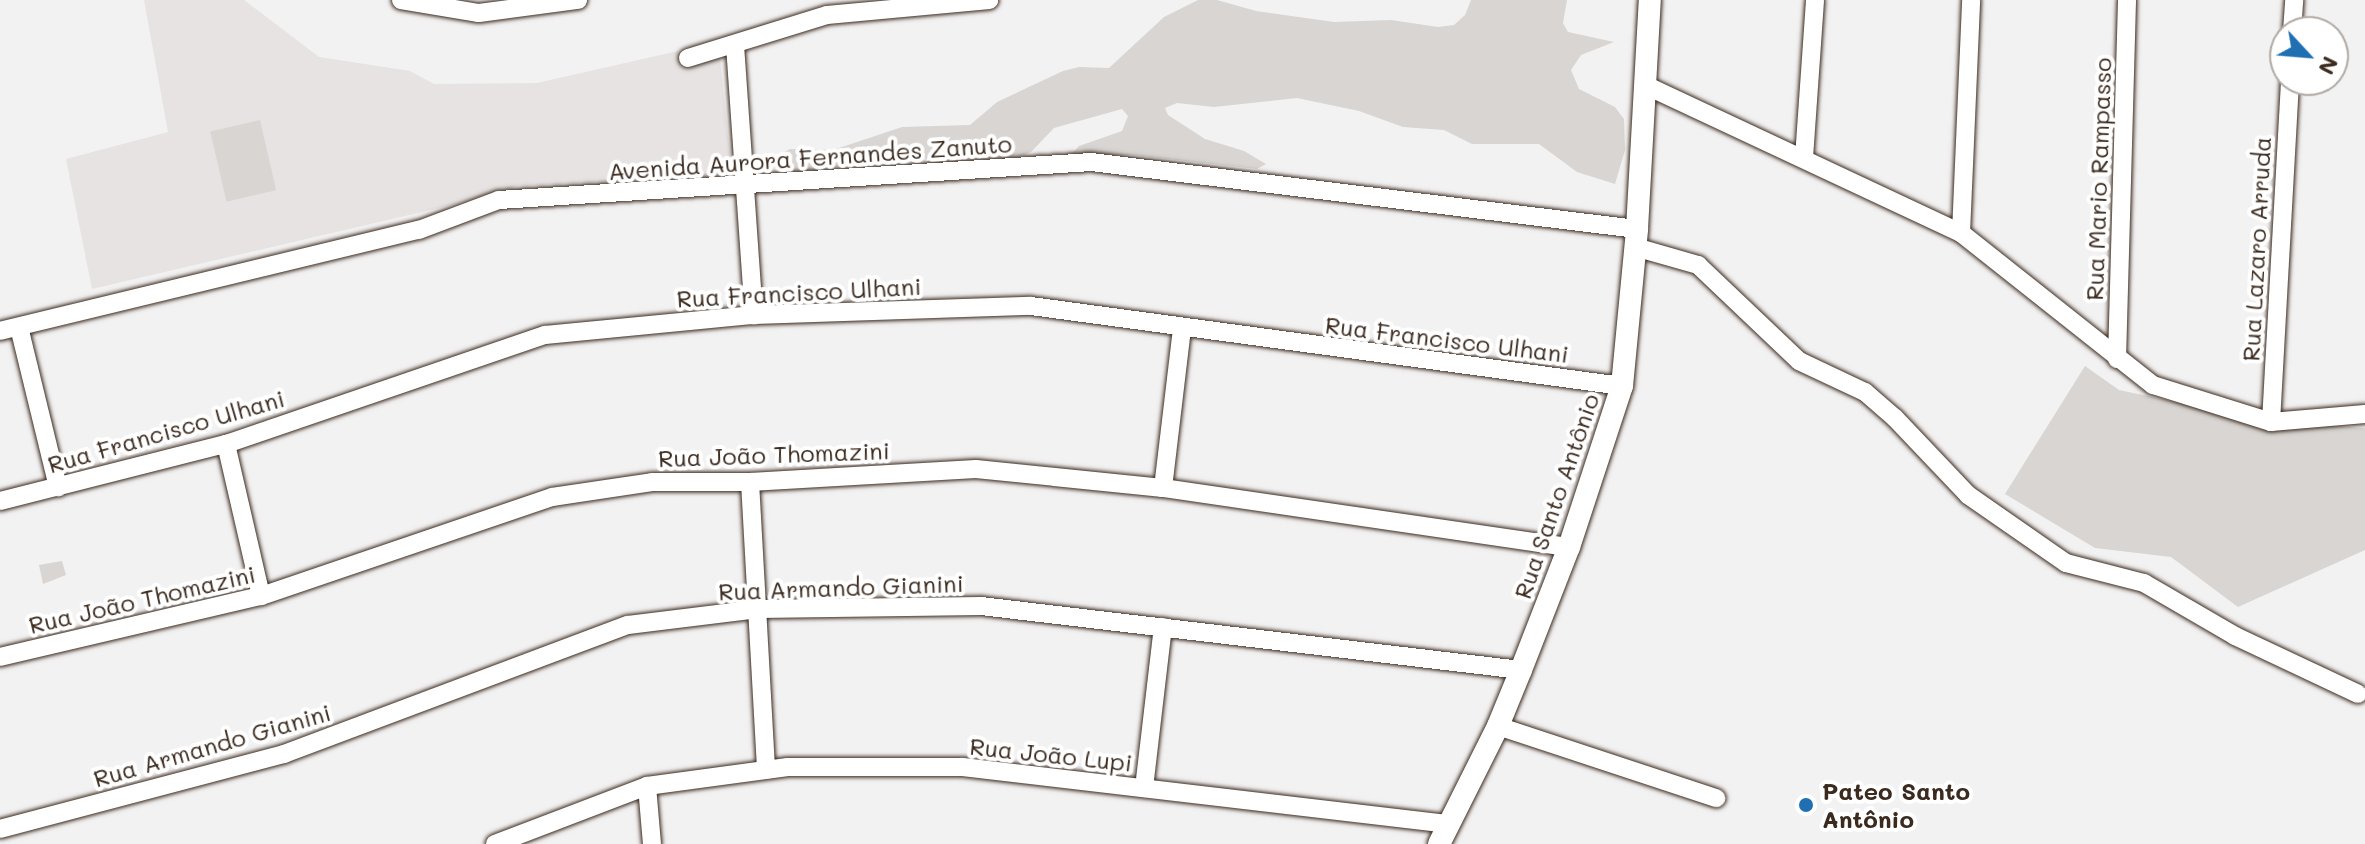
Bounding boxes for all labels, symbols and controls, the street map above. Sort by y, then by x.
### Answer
north arrow [2269,16,2349,96]
text: N [2313,52,2346,80]
street label: Rua Mario Rampasso [2079,57,2117,301]
street label: Avenida Aurora Fernandes Zanuto [607,129,1013,185]
street label: Rua Lazaro Arruda [2236,136,2276,362]
street label: Rua Francisco Ulhani [676,271,922,313]
street label: Rua Francisco Ulhani [1324,310,1570,368]
street label: Rua Francisco Ulhani [44,383,288,479]
street label: Rua Santo Antônio [1507,390,1605,602]
street label: Rua João Thomazini [658,436,890,472]
street label: Rua João Thomazini [26,559,258,639]
street label: Rua Armando Gianini [718,568,964,606]
street label: Rua Armando Gianini [90,697,334,793]
street label: Rua João Lupi [968,731,1134,777]
place label: Pateo Santo Antônio [1822,777,1970,833]
marker: Pateo Santo Antônio [1797,796,1815,814]

